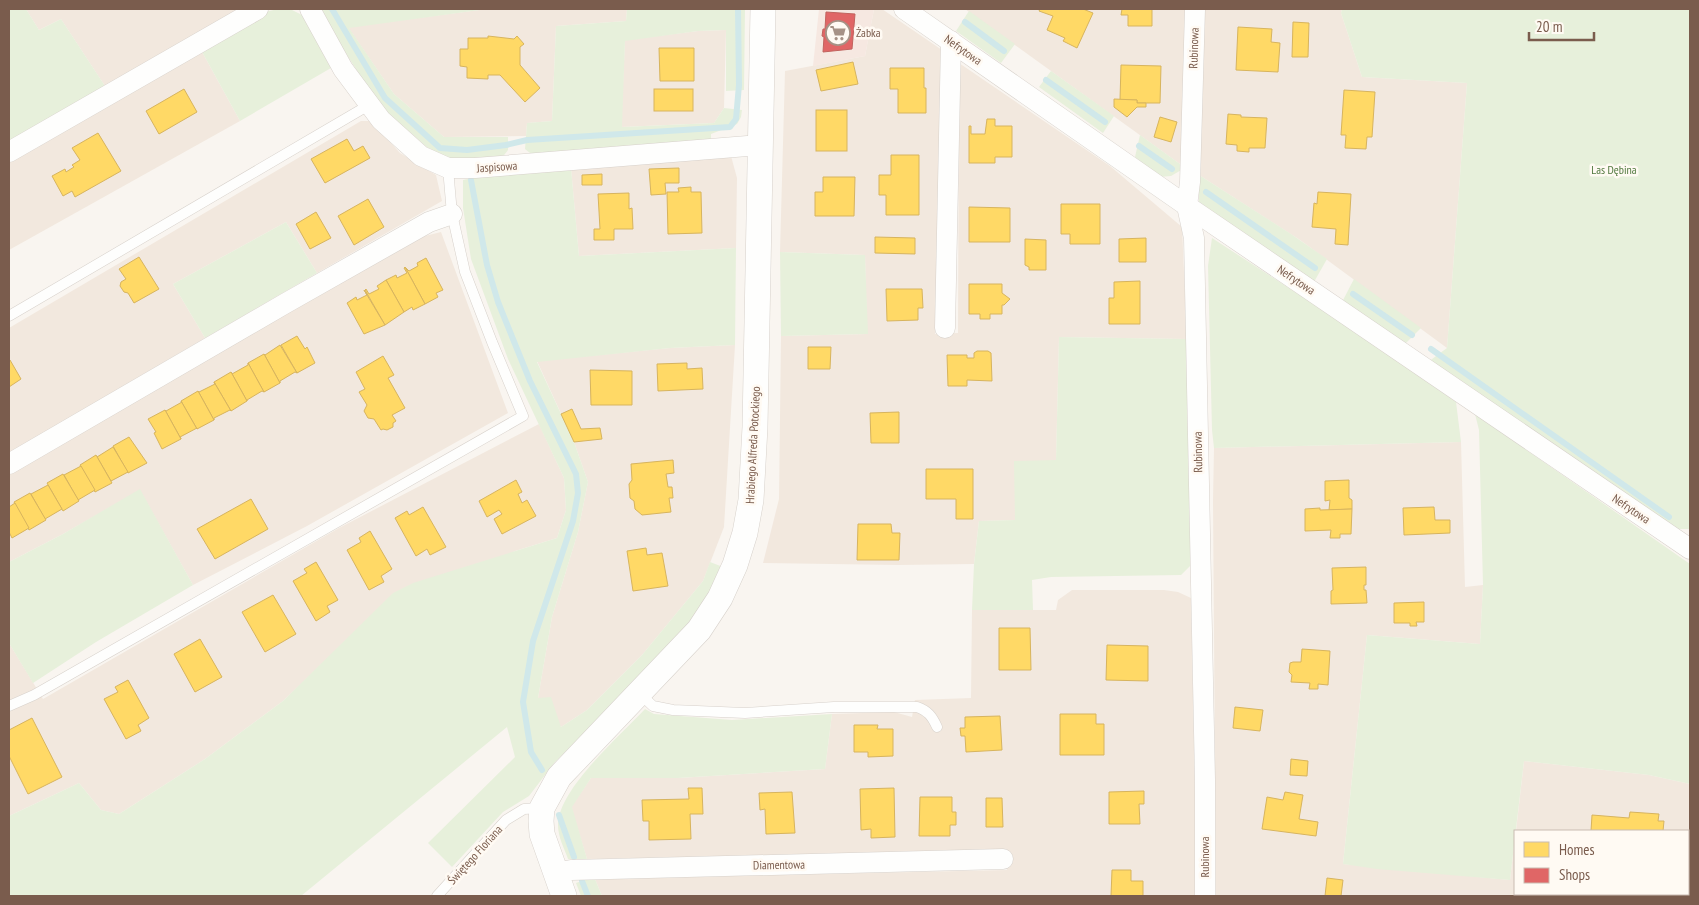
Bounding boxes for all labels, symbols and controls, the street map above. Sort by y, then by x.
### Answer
scale bar [1529,10,1594,42]
text: 20 m [1536,17,1562,36]
supermarket icon: Żabka [825,20,851,46]
place label: Żabka [856,25,881,40]
street label: Rubinowa [1185,27,1202,69]
street label: Nefrytowa [942,31,985,68]
street label: Jaspisowa [475,158,518,175]
park label: Las Dębina [1591,162,1637,177]
street label: Nefrytowa [1274,261,1318,298]
street label: Hrabiego Alfreda Potockiego [742,386,763,504]
street label: Rubinowa [1190,431,1205,473]
street label: Nefrytowa [1609,490,1653,527]
street label: Świętego Floriana [444,822,505,887]
legend [1514,830,1689,895]
street label: Rubinowa [1197,836,1212,878]
text: Homes [1559,840,1595,859]
street label: Diamentowa [753,857,805,872]
text: Shops [1559,865,1590,884]

